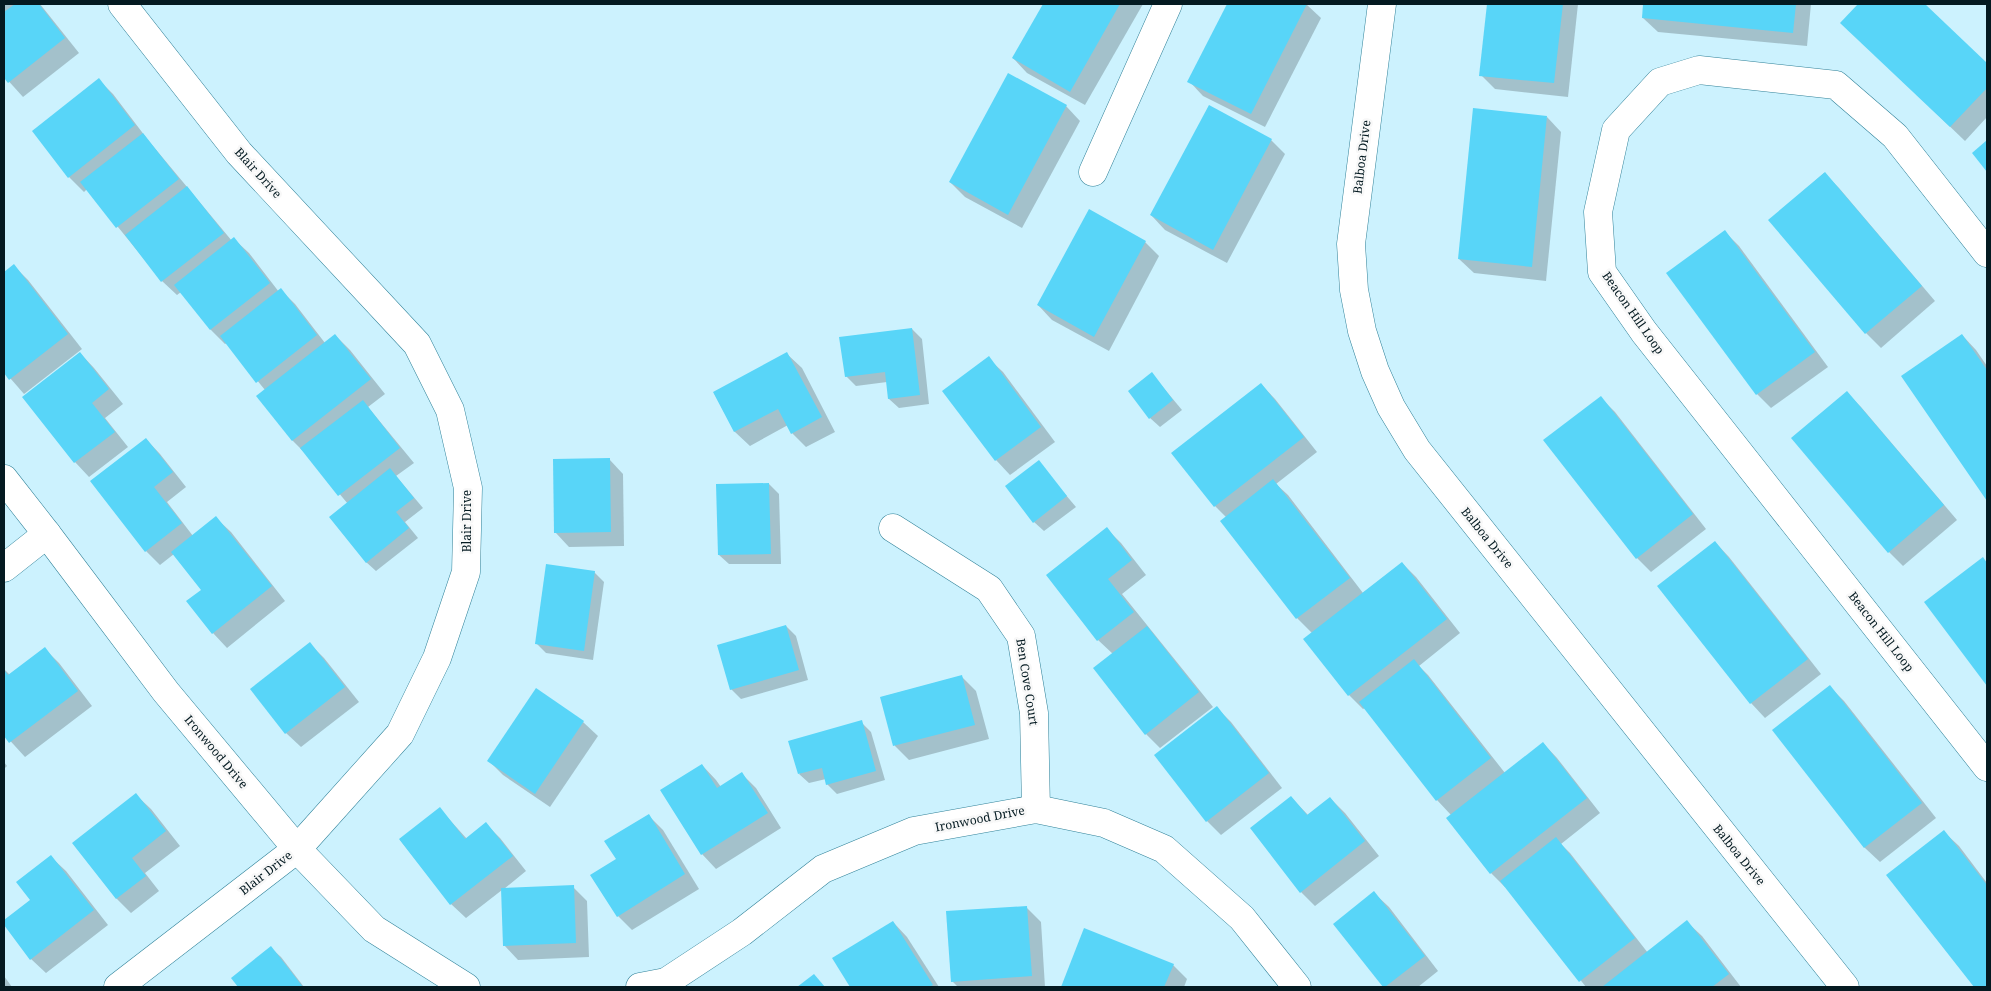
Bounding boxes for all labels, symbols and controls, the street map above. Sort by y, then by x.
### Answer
street label: Balboa Drive [1349,119,1374,195]
street label: Blair Drive [231,144,286,202]
street label: Beacon Hill Loop [1599,268,1668,357]
street label: Blair Drive [458,490,475,552]
street label: Balboa Drive [1457,504,1517,572]
street label: Beacon Hill Loop [1845,588,1918,675]
street label: Ben Cove Court [1012,637,1043,727]
street label: Ironwood Drive [181,711,252,792]
street label: Ironwood Drive [934,801,1026,836]
street label: Balboa Drive [1709,821,1769,889]
street label: Blair Drive [236,847,296,899]

